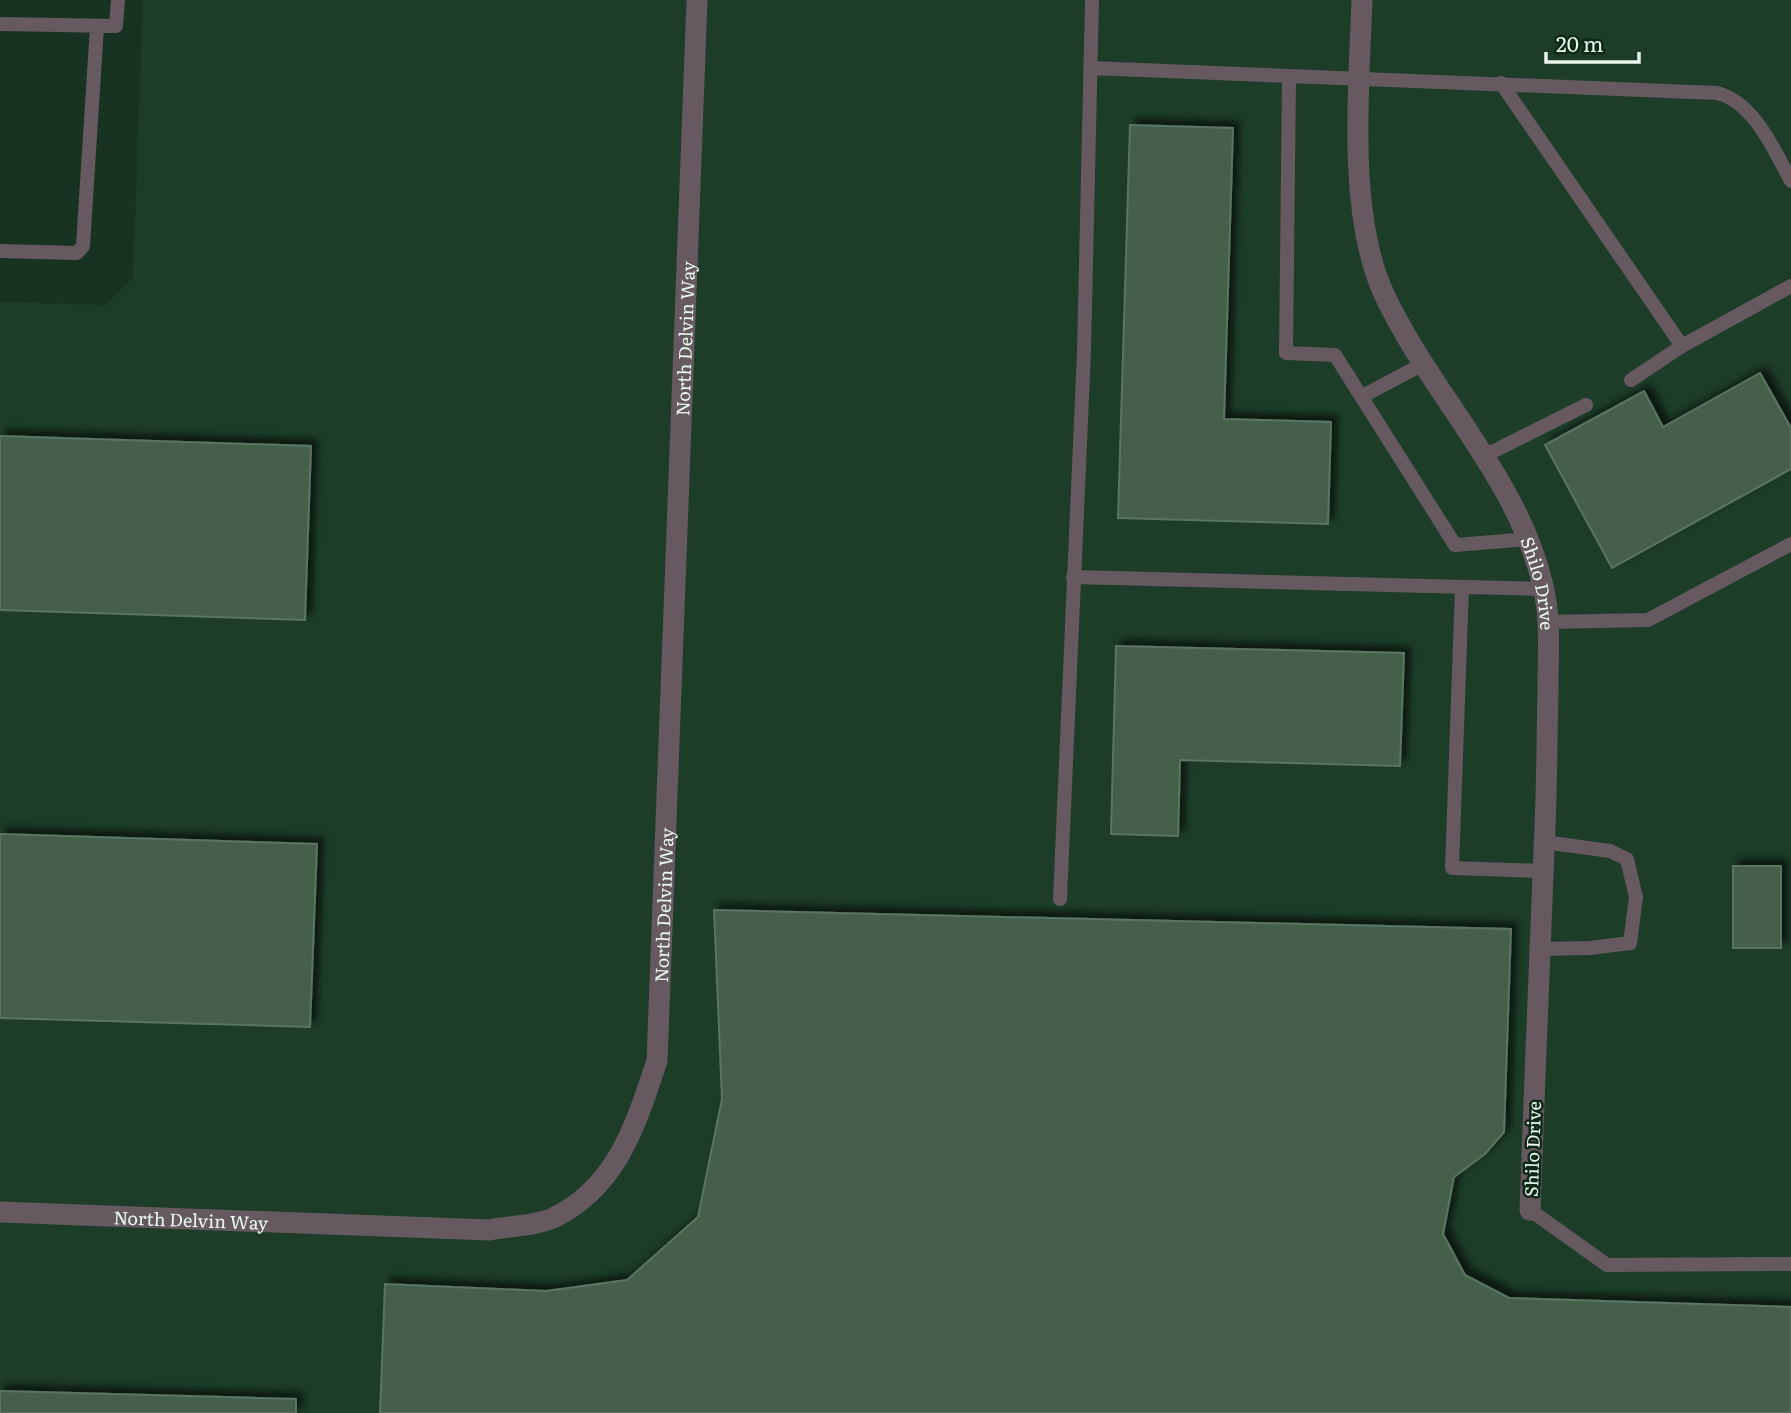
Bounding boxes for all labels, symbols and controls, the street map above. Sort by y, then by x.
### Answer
scale bar [1546,21,1639,65]
text: 20 m [1556,27,1603,58]
street label: North Delvin Way [668,260,701,416]
street label: Shilo Drive [1515,532,1562,631]
street label: North Delvin Way [646,827,679,983]
street label: Shilo Drive [1517,1101,1547,1197]
street label: North Delvin Way [113,1203,269,1235]

